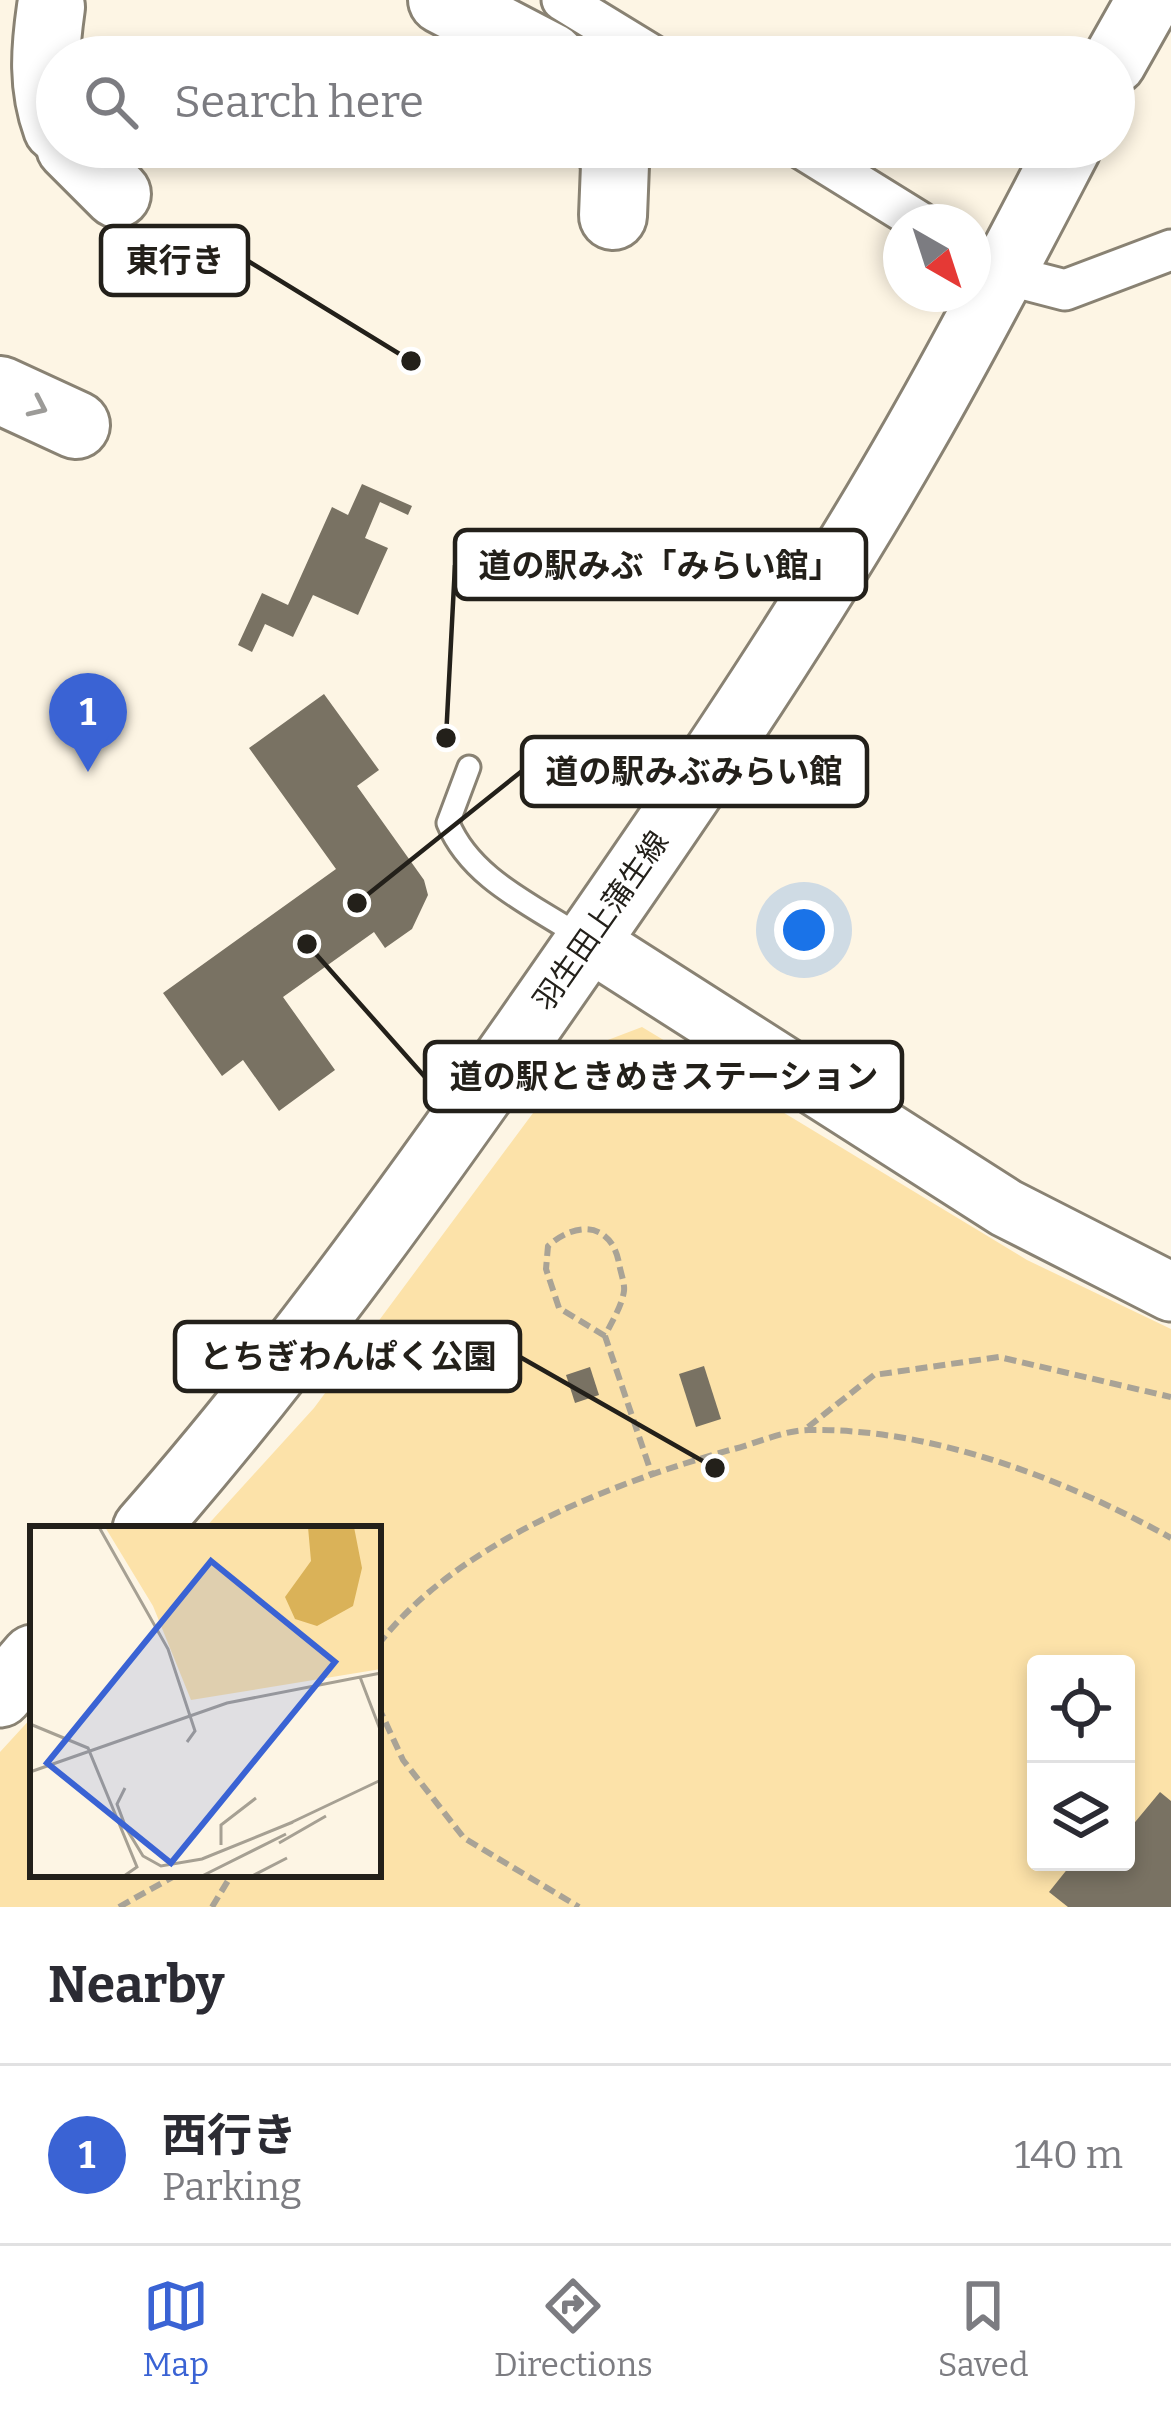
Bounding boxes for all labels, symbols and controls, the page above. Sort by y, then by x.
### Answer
search box [36,36,1135,168]
icon: search [78,69,144,135]
text: Search here [174,75,424,129]
north arrow [883,204,991,312]
callout: 東行き [101,226,248,295]
text: 東行き [126,241,225,281]
one-way arrow [26,393,47,417]
callout: 道の駅みぶ「みらい館」 [455,530,866,599]
text: 道の駅みぶ「みらい館」 [479,546,842,586]
pin: 1 [49,673,127,772]
callout: 道の駅みぶみらい館 [522,737,867,806]
text: 道の駅みぶみらい館 [546,752,843,792]
street label: 羽生田上蒲生線 [526,825,676,1017]
your location [774,900,834,960]
callout: 道の駅ときめきステーション [425,1042,902,1111]
text: 道の駅ときめきステーション [450,1057,878,1097]
callout: とちぎわんぱく公園 [175,1322,520,1391]
text: とちぎわんぱく公園 [200,1337,497,1377]
inset map [30,1526,381,1877]
map controls [1027,1655,1135,1871]
button: locate [1027,1655,1135,1763]
button: layers [1027,1763,1135,1871]
text: Nearby [48,1954,224,2016]
text: 西行き [162,2109,297,2163]
text: 1 [79,2132,95,2178]
text: 140 m [1014,2132,1123,2178]
text: Parking [162,2164,302,2210]
tab: Map [143,2273,209,2385]
tab: Directions [494,2273,653,2385]
tab: Saved [938,2273,1028,2385]

